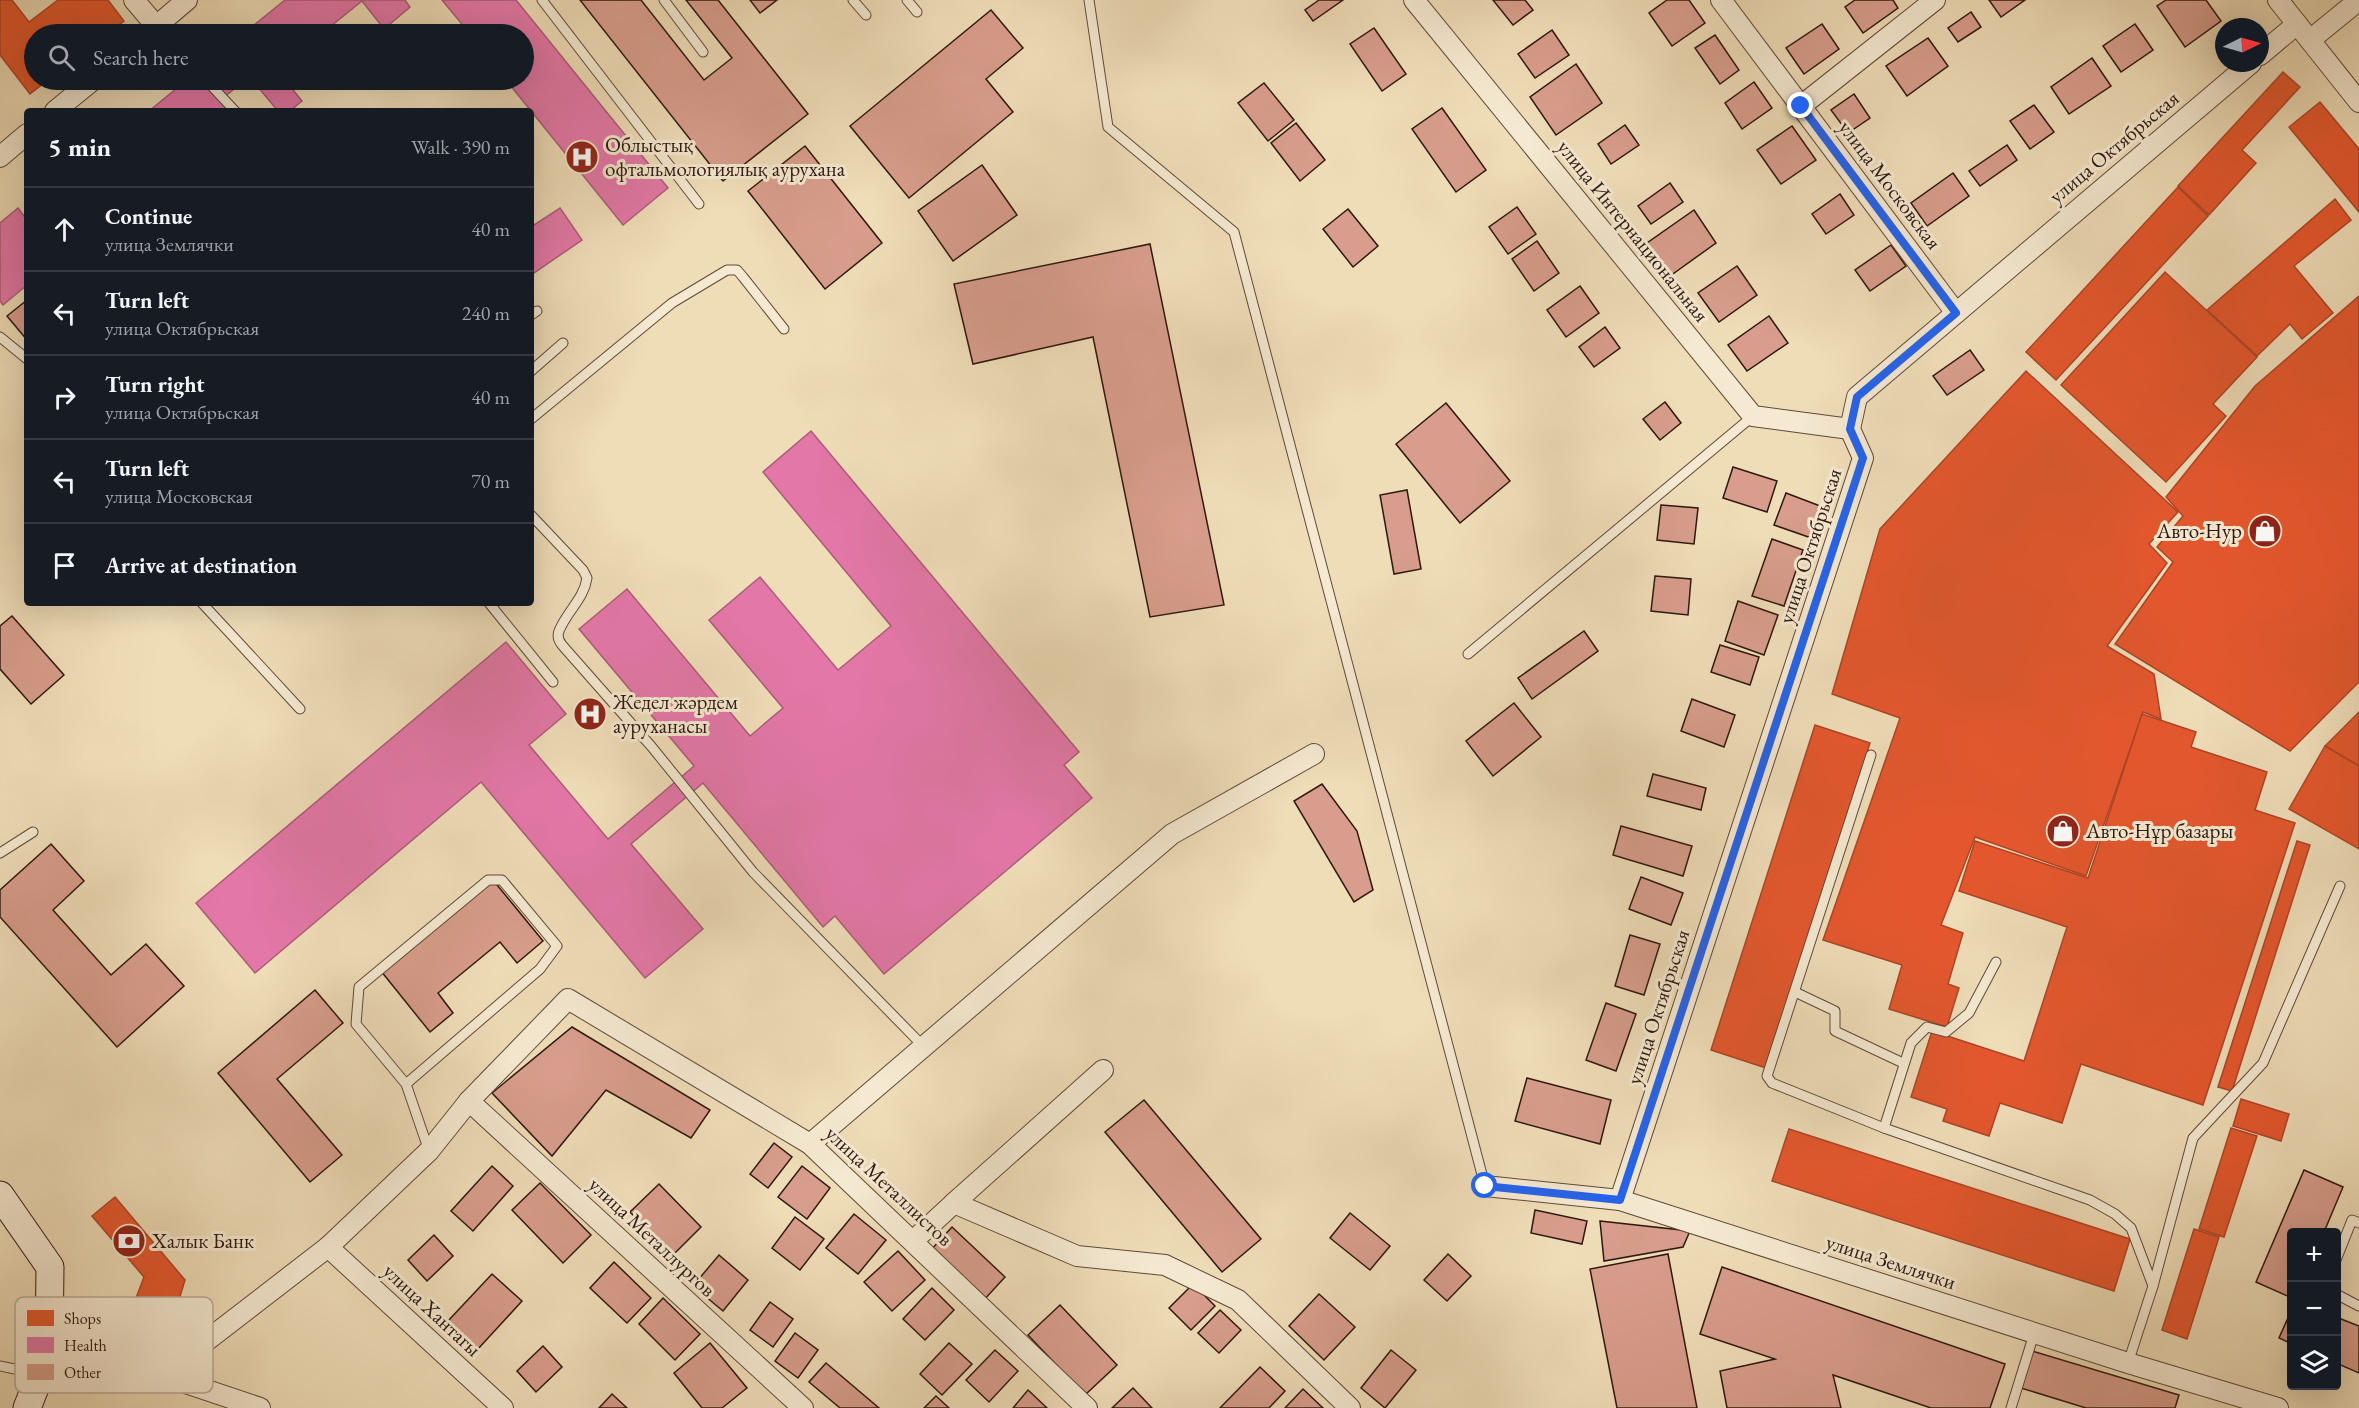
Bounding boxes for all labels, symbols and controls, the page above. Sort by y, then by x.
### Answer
north arrow [2215,18,2269,72]
search box [24,24,534,90]
icon: search [45,41,78,74]
text: Search here [93,43,188,72]
street label: улица Октябрьская [2043,84,2184,209]
route end [1787,92,1813,118]
street label: улица Московская [1833,115,1948,255]
text: 5 min [48,130,111,164]
place label: Облыстық офтальмологиялық аурухана [605,131,846,182]
text: Walk · 390 m [411,134,510,160]
street label: улица Интернациональная [1552,134,1715,327]
hospital icon: Облыстық офтальмологиялық аурухана [564,139,600,175]
text: Continue [105,202,192,231]
icon: ahead [48,213,81,246]
text: 40 m [471,216,510,242]
text: улица Землячки [105,231,234,257]
text: Turn left [105,286,189,315]
icon: left [48,297,81,330]
text: 240 m [462,300,510,326]
text: улица Октябрьская [105,315,259,341]
text: Turn right [105,370,204,399]
icon: right [48,381,81,414]
text: 40 m [471,384,510,410]
text: улица Октябрьская [105,399,259,425]
text: Turn left [105,454,189,483]
icon: left [48,465,81,498]
street label: улица Октябрьская [1772,465,1847,627]
text: 70 m [471,468,510,494]
text: улица Московская [105,483,253,509]
shop icon: Авто-Нур [2247,513,2283,549]
place label: Авто-Нур [2156,517,2242,544]
icon: arrive [48,549,81,582]
text: Arrive at destination [105,551,297,580]
place label: Жедел жәрдем ауруханасы [612,688,738,739]
hospital icon: Жедел жәрдем ауруханасы [572,696,608,732]
shop icon: Авто-Нұр базары [2045,813,2081,849]
place label: Авто-Нұр базары [2085,817,2233,844]
street label: улица Октябрьская [1620,926,1695,1088]
street label: улица Металлистов [820,1120,959,1252]
street label: улица Металлургов [583,1171,722,1302]
route start [1471,1172,1497,1198]
bank icon: Халык Банк [111,1223,147,1259]
place label: Халык Банк [151,1227,254,1254]
street label: улица Землячки [1823,1228,1960,1295]
map controls [2287,1228,2341,1390]
button: + [2287,1228,2341,1282]
street label: улица Хантагы [378,1257,487,1362]
button: − [2287,1282,2341,1336]
legend [15,1297,213,1393]
text: Shops [64,1308,101,1329]
text: Health [64,1335,107,1356]
button: layers [2287,1336,2341,1390]
text: Other [64,1362,102,1383]

